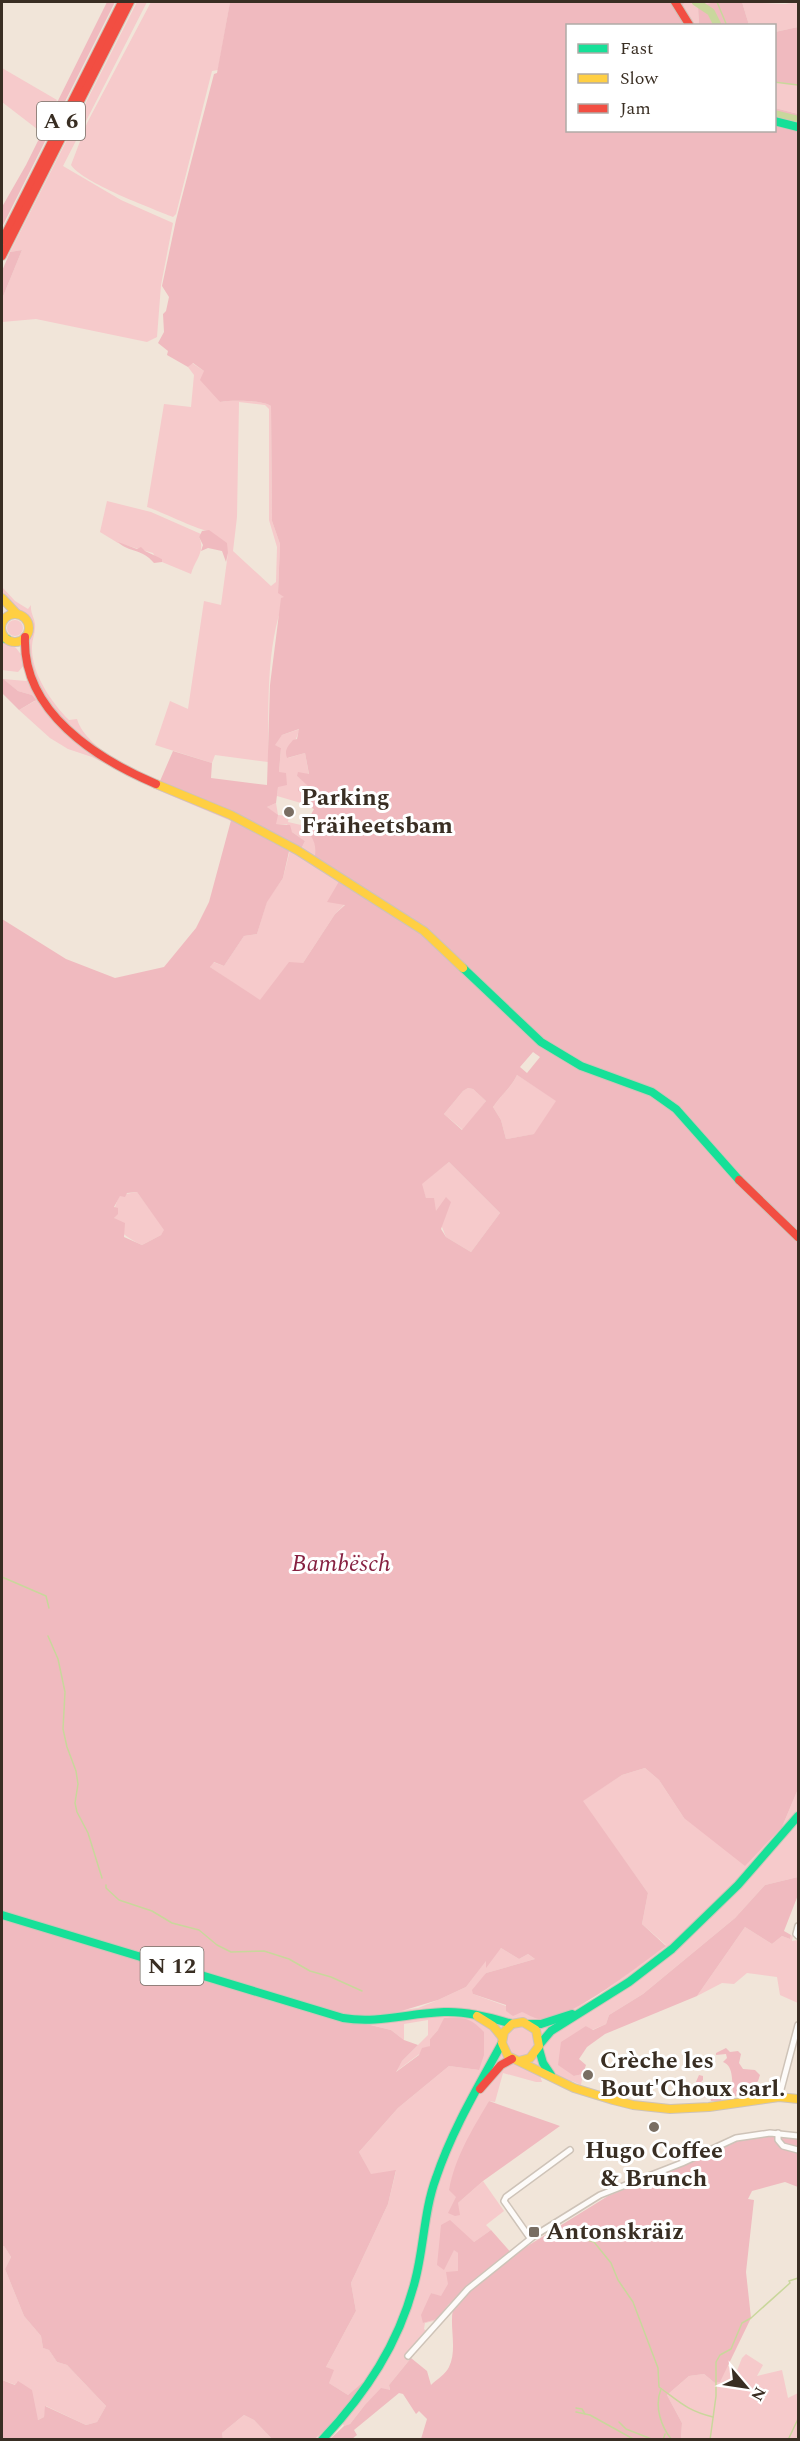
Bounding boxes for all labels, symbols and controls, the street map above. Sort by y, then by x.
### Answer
legend [566,24,776,132]
text: Fast [620,35,653,62]
text: Slow [620,65,659,92]
text: Jam [620,95,651,122]
road number: A 6 [37,102,85,140]
place label: Parking Fräiheetsbam [301,780,453,844]
marker: Parking Fräiheetsbam [282,805,296,819]
park label: Bambësch [291,1546,391,1582]
road number: N 12 [140,1947,204,1985]
place label: Crèche les Bout'Choux sarl. [600,2043,786,2107]
marker: Crèche les Bout'Choux sarl. [581,2068,595,2082]
marker: Hugo Coffee & Brunch [647,2120,661,2134]
place label: Hugo Coffee & Brunch [585,2133,723,2197]
place label: Antonskräiz [546,2214,684,2250]
marker: Antonskräiz [527,2225,541,2239]
north arrow [716,2357,776,2417]
text: N [745,2382,772,2405]

